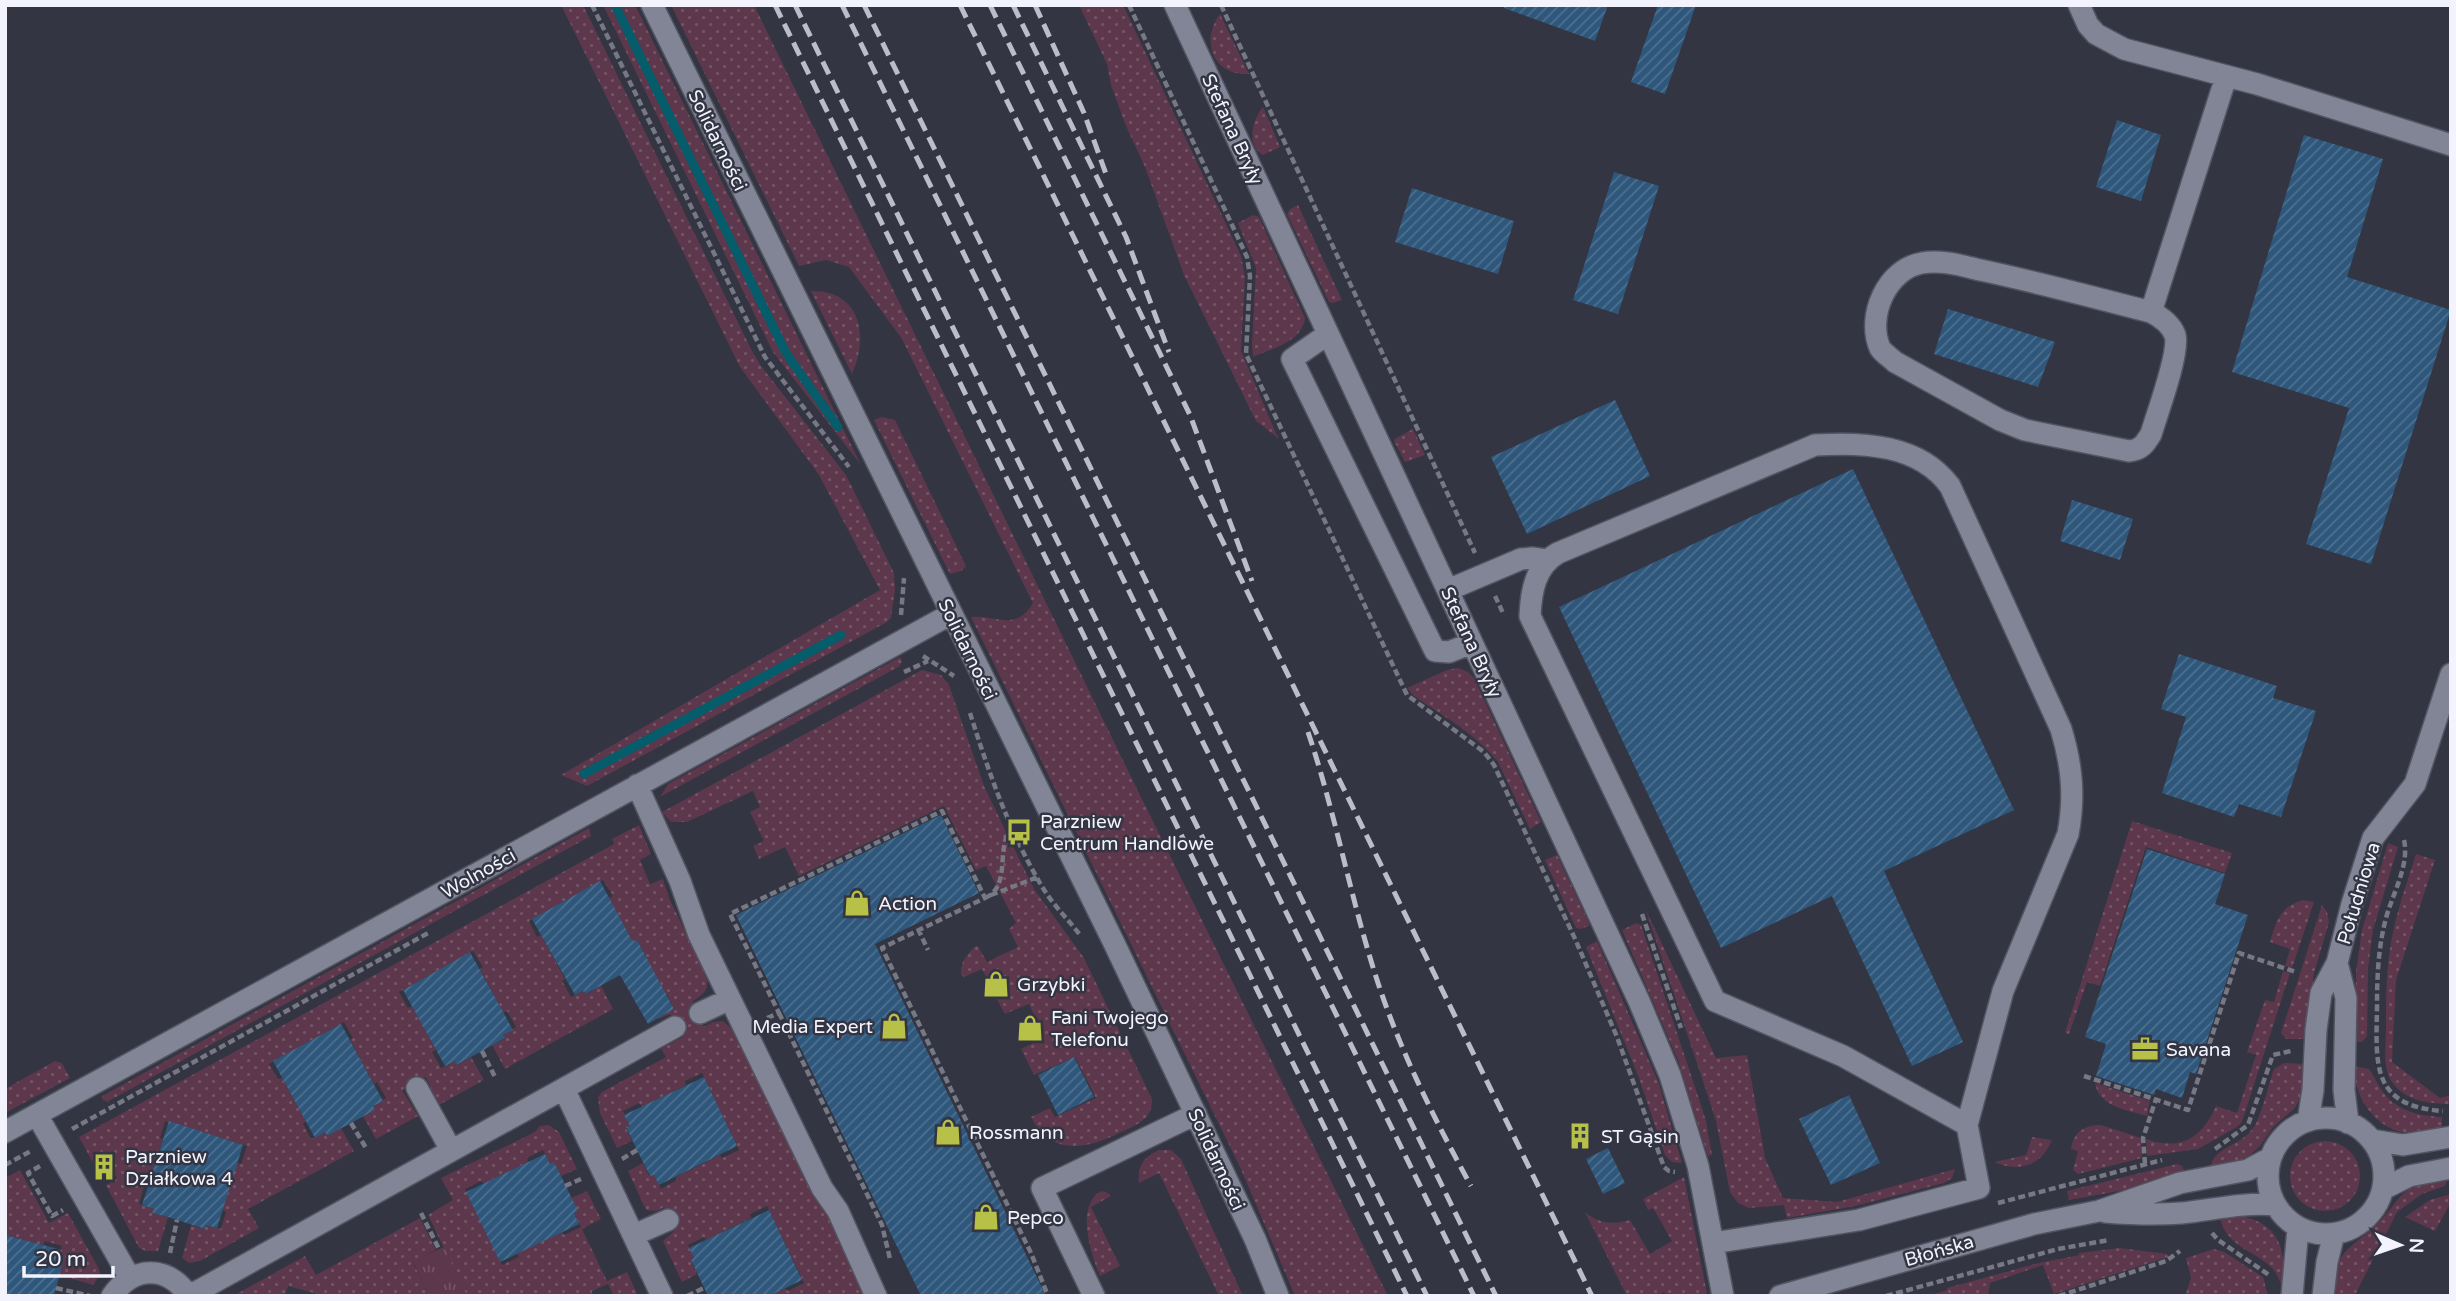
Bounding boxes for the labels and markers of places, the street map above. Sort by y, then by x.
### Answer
place label: Parzniew Centrum Handlowe [1040,811,1214,855]
bus stop icon: Parzniew Centrum Handlowe [1004,817,1034,847]
shop icon: Action [842,888,872,918]
place label: Action [878,893,937,915]
shop icon: Grzybki [981,969,1011,999]
place label: Grzybki [1017,974,1085,996]
place label: Fani Twojego Telefonu [1051,1007,1169,1051]
shop icon: Media Expert [879,1011,909,1041]
shop icon: Fani Twojego Telefonu [1015,1013,1045,1043]
place label: Media Expert [752,1016,873,1038]
office icon: Savana [2130,1034,2160,1064]
place label: Savana [2166,1039,2231,1061]
shop icon: Rossmann [933,1117,963,1147]
building icon: ST Gąsin [1565,1121,1595,1151]
place label: Rossmann [969,1122,1064,1144]
place label: ST Gąsin [1601,1126,1679,1148]
place label: Parzniew Działkowa 4 [125,1146,233,1190]
building icon: Parzniew Działkowa 4 [89,1152,119,1182]
shop icon: Pepco [971,1202,1001,1232]
place label: Pepco [1007,1207,1064,1229]

